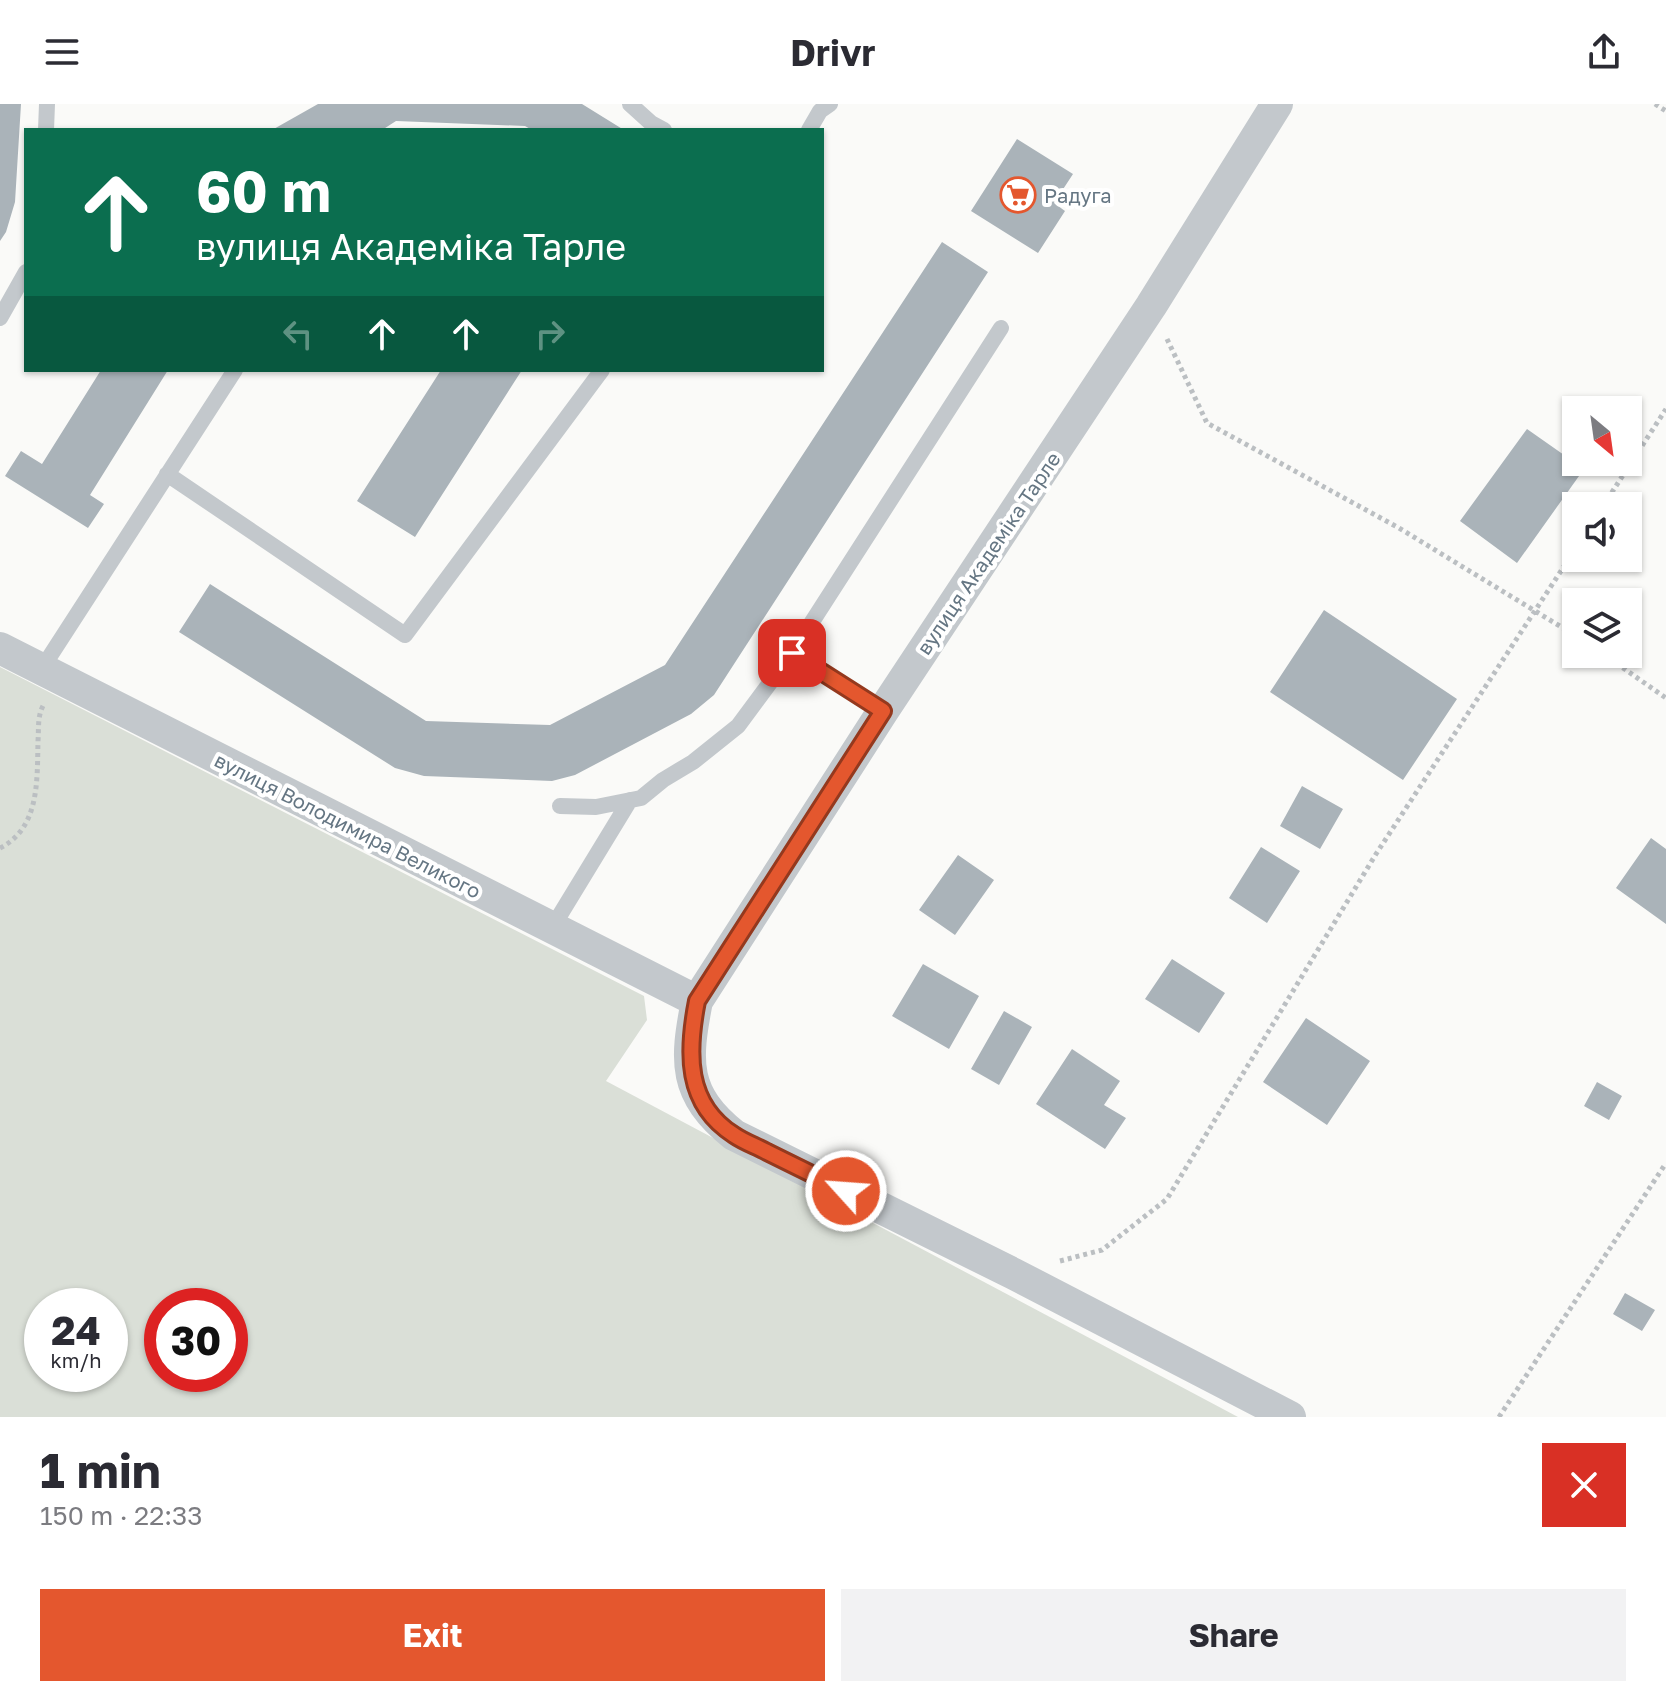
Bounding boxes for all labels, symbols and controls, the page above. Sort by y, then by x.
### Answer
icon: menu [40,30,84,74]
icon: share [1582,30,1626,74]
text: Drivr [790,31,876,74]
text: 60 m [196,157,331,224]
icon: ahead [64,160,168,264]
supermarket icon: Радуга [999,176,1037,214]
place label: Радуга [1044,183,1112,207]
text: вулиця Академіка Тарле [196,225,626,268]
icon: left [276,312,320,356]
icon: ahead [360,312,404,356]
icon: ahead [444,312,488,356]
icon: right [528,312,572,356]
north arrow [1562,396,1642,476]
map controls [1562,396,1642,668]
street label: вулиця Академіка Тарле [911,447,1065,659]
button: sound [1562,492,1642,572]
button: layers [1562,588,1642,668]
pin [758,619,826,687]
icon: arrive [770,631,814,675]
street label: вулиця Володимира Великого [211,747,485,903]
position arrow [804,1149,888,1233]
speed limit sign: 30 [144,1288,248,1392]
text: 24 [51,1306,101,1354]
text: km/h [51,1348,101,1372]
text: 1 min [40,1441,161,1499]
button: close [1542,1443,1626,1527]
text: 150 m · 22:33 [40,1500,203,1531]
button: Exit [40,1589,825,1681]
button: Share [841,1589,1626,1681]

